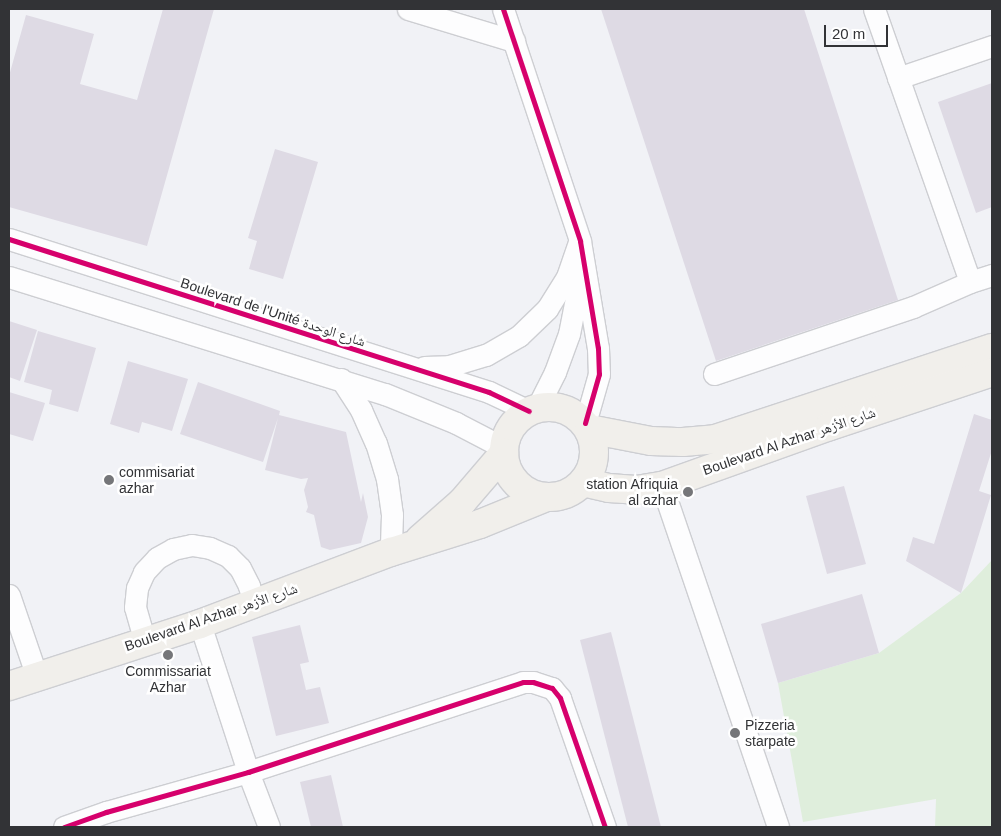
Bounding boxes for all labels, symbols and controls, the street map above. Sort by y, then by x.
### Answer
scale bar [826,15,890,47]
text: 20 m [832,25,865,42]
street label: Boulevard de l'Unité شارع الوحدة [178,274,368,350]
street label: Boulevard Al Azhar شارع الأزهر [700,403,878,479]
place label: commisariat azhar [119,464,194,497]
marker: commisariat azhar [103,474,115,486]
place label: station Afriquia al azhar [585,476,678,508]
marker: station Afriquia al azhar [682,486,694,498]
street label: Boulevard Al Azhar شارع الأزهر [122,579,300,655]
marker: Commissariat Azhar [162,649,174,661]
place label: Commissariat Azhar [125,663,211,696]
place label: Pizzeria starpate [745,717,796,750]
marker: Pizzeria starpate [729,727,741,739]

